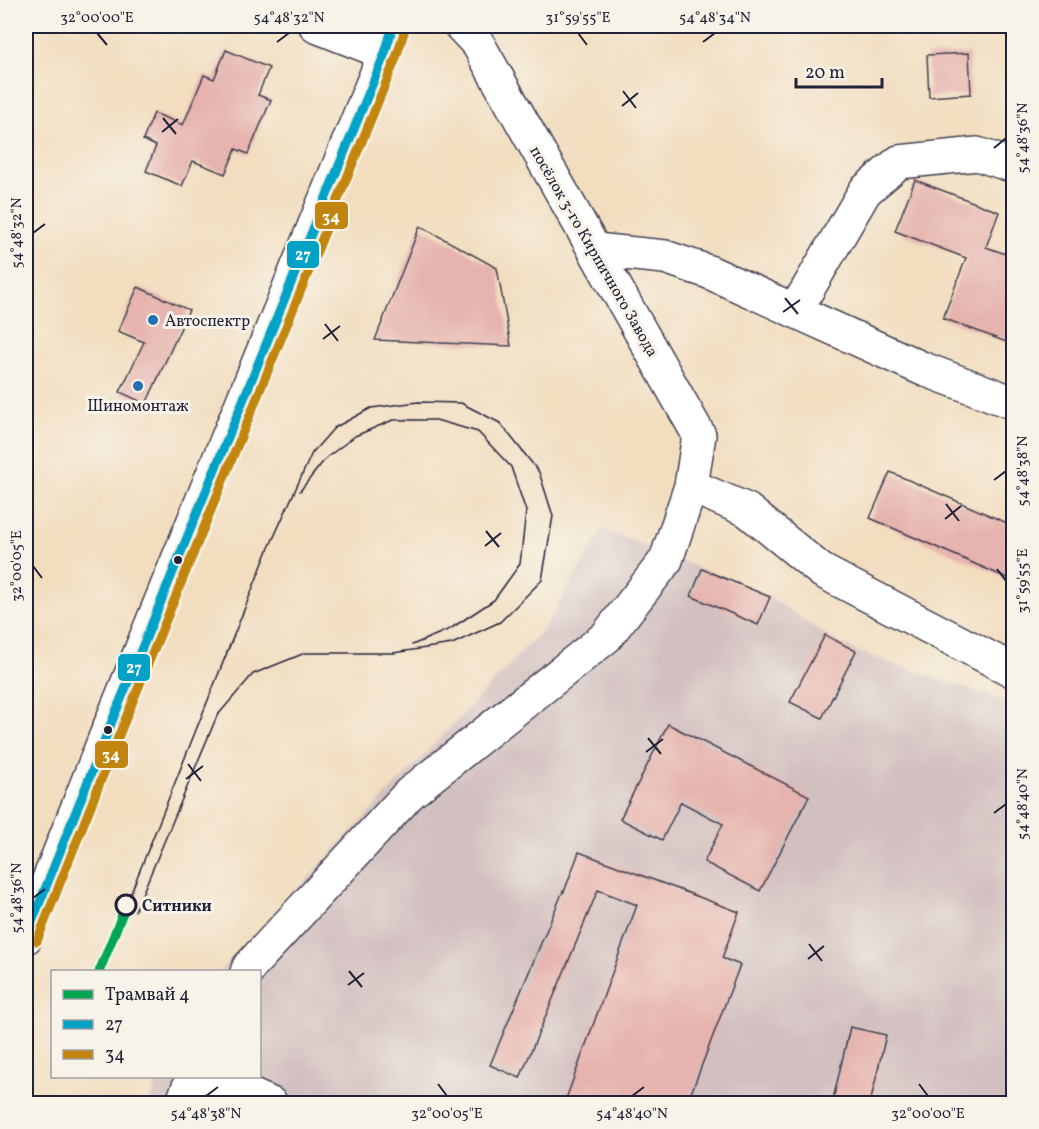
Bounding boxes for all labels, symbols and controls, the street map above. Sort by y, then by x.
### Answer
text: 32°00'00"E [60,8,134,29]
text: 54°48'32"N [253,8,325,29]
text: 31°59'55"E [545,8,611,29]
text: 54°48'34"N [679,8,751,29]
scale bar [796,51,882,89]
text: 20 m [805,61,845,86]
text: 54°48'36"N [1013,103,1034,173]
street label: посёлок 3-го Кирпичного Завода [524,143,663,361]
text: 54°48'32"N [7,197,28,269]
line badge: 34 [314,201,349,230]
text: 34 [322,207,340,229]
line badge: 27 [286,240,320,269]
text: 27 [295,245,311,267]
place label: Автоспектр [165,311,250,333]
marker: Автоспектр [146,313,160,327]
marker: Шиномонтаж [131,379,145,393]
place label: Шиномонтаж [87,396,189,418]
text: 54°48'38"N [1013,436,1034,506]
text: 32°00'05"E [7,530,28,602]
text: 31°59'55"E [1013,548,1034,614]
unlabelled marker [172,554,184,566]
line badge: 27 [117,653,151,682]
text: 27 [126,658,142,680]
unlabelled marker [102,724,114,736]
line badge: 34 [94,740,129,769]
text: 34 [102,745,120,767]
text: 54°48'40"N [1013,768,1034,840]
text: 54°48'36"N [7,863,28,933]
marker: Ситники [115,894,137,916]
place label: Ситники [142,896,212,918]
legend [51,970,261,1078]
text: Трамвай 4 [105,983,190,1008]
text: 27 [105,1013,123,1038]
text: 34 [105,1043,125,1068]
text: 54°48'38"N [171,1104,241,1125]
text: 32°00'05"E [411,1104,483,1125]
text: 54°48'40"N [596,1104,668,1125]
text: 32°00'00"E [891,1104,965,1125]

